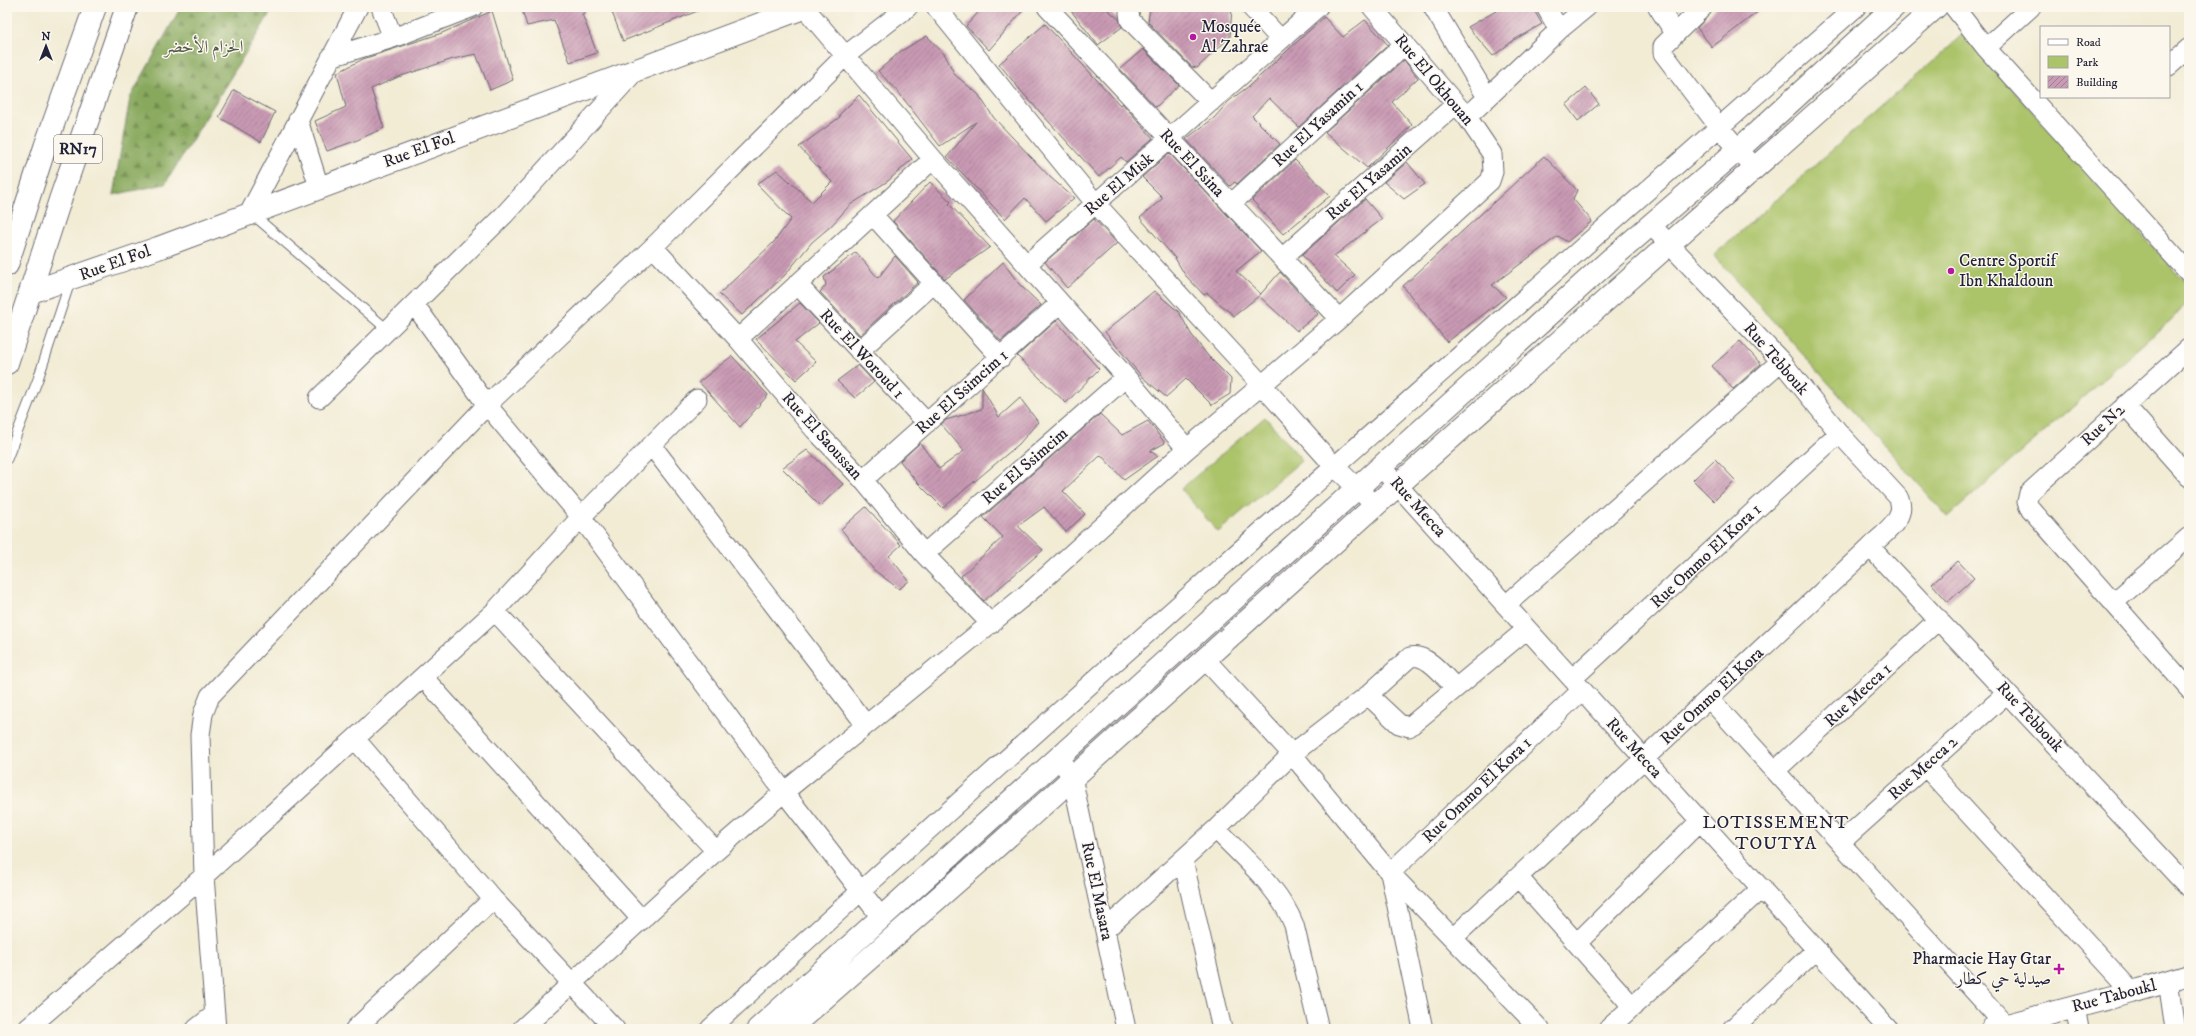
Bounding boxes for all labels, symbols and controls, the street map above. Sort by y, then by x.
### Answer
place label: Mosquée Al Zahrae [1201,16,1268,58]
north arrow [26,26,66,66]
legend [2040,26,2170,98]
text: N [41,30,51,44]
street label: Rue El Okhouan [1389,30,1479,130]
marker: Mosquée Al Zahrae [1188,32,1198,42]
park label: الحزام الأخضر [162,35,244,61]
text: Road [2076,35,2101,50]
text: Park [2076,55,2098,70]
text: Building [2076,75,2117,90]
street label: Rue El Yasamin 1 [1268,76,1368,172]
street label: Rue El Ssina [1155,124,1230,203]
street label: Rue El Fol [380,127,458,173]
road number: RN17 [54,135,102,163]
street label: Rue El Yasamin [1321,139,1417,225]
street label: Rue El Misk [1080,147,1159,220]
street label: Rue El Fol [76,240,154,286]
place label: Centre Sportif Ibn Khaldoun [1959,250,2058,292]
marker: Centre Sportif Ibn Khaldoun [1946,266,1956,276]
street label: Rue El Woroud 1 [815,304,909,404]
street label: Rue Tebbouk [1738,318,1814,400]
street label: Rue El Ssimcim 1 [911,345,1013,439]
street label: Rue El Saoussan [777,387,867,485]
street label: Rue N2 [2076,399,2130,451]
street label: Rue El Ssimcim [977,422,1073,509]
street label: Rue Mecca [1385,472,1452,543]
street label: Rue Ommo El Kora 1 [1646,499,1766,613]
street label: Rue Ommo El Kora [1656,642,1769,750]
street label: Rue Mecca 1 [1820,658,1896,732]
street label: Rue Tebbouk [1992,677,2069,758]
street label: Rue Mecca [1601,713,1668,784]
street label: Rue Mecca 2 [1884,730,1963,805]
street label: Rue Ommo El Kora 1 [1418,732,1536,848]
district label: LOTISSEMENT TOUTYA [1702,812,1850,855]
street label: Rue El Masara [1076,840,1118,943]
place label: Pharmacie Hay Gtar صيدلية حي كطار [1912,948,2052,993]
marker: Pharmacie Hay Gtar صيدلية حي كطار [2054,964,2064,974]
street label: Rue Taboukl [2069,974,2159,1018]

